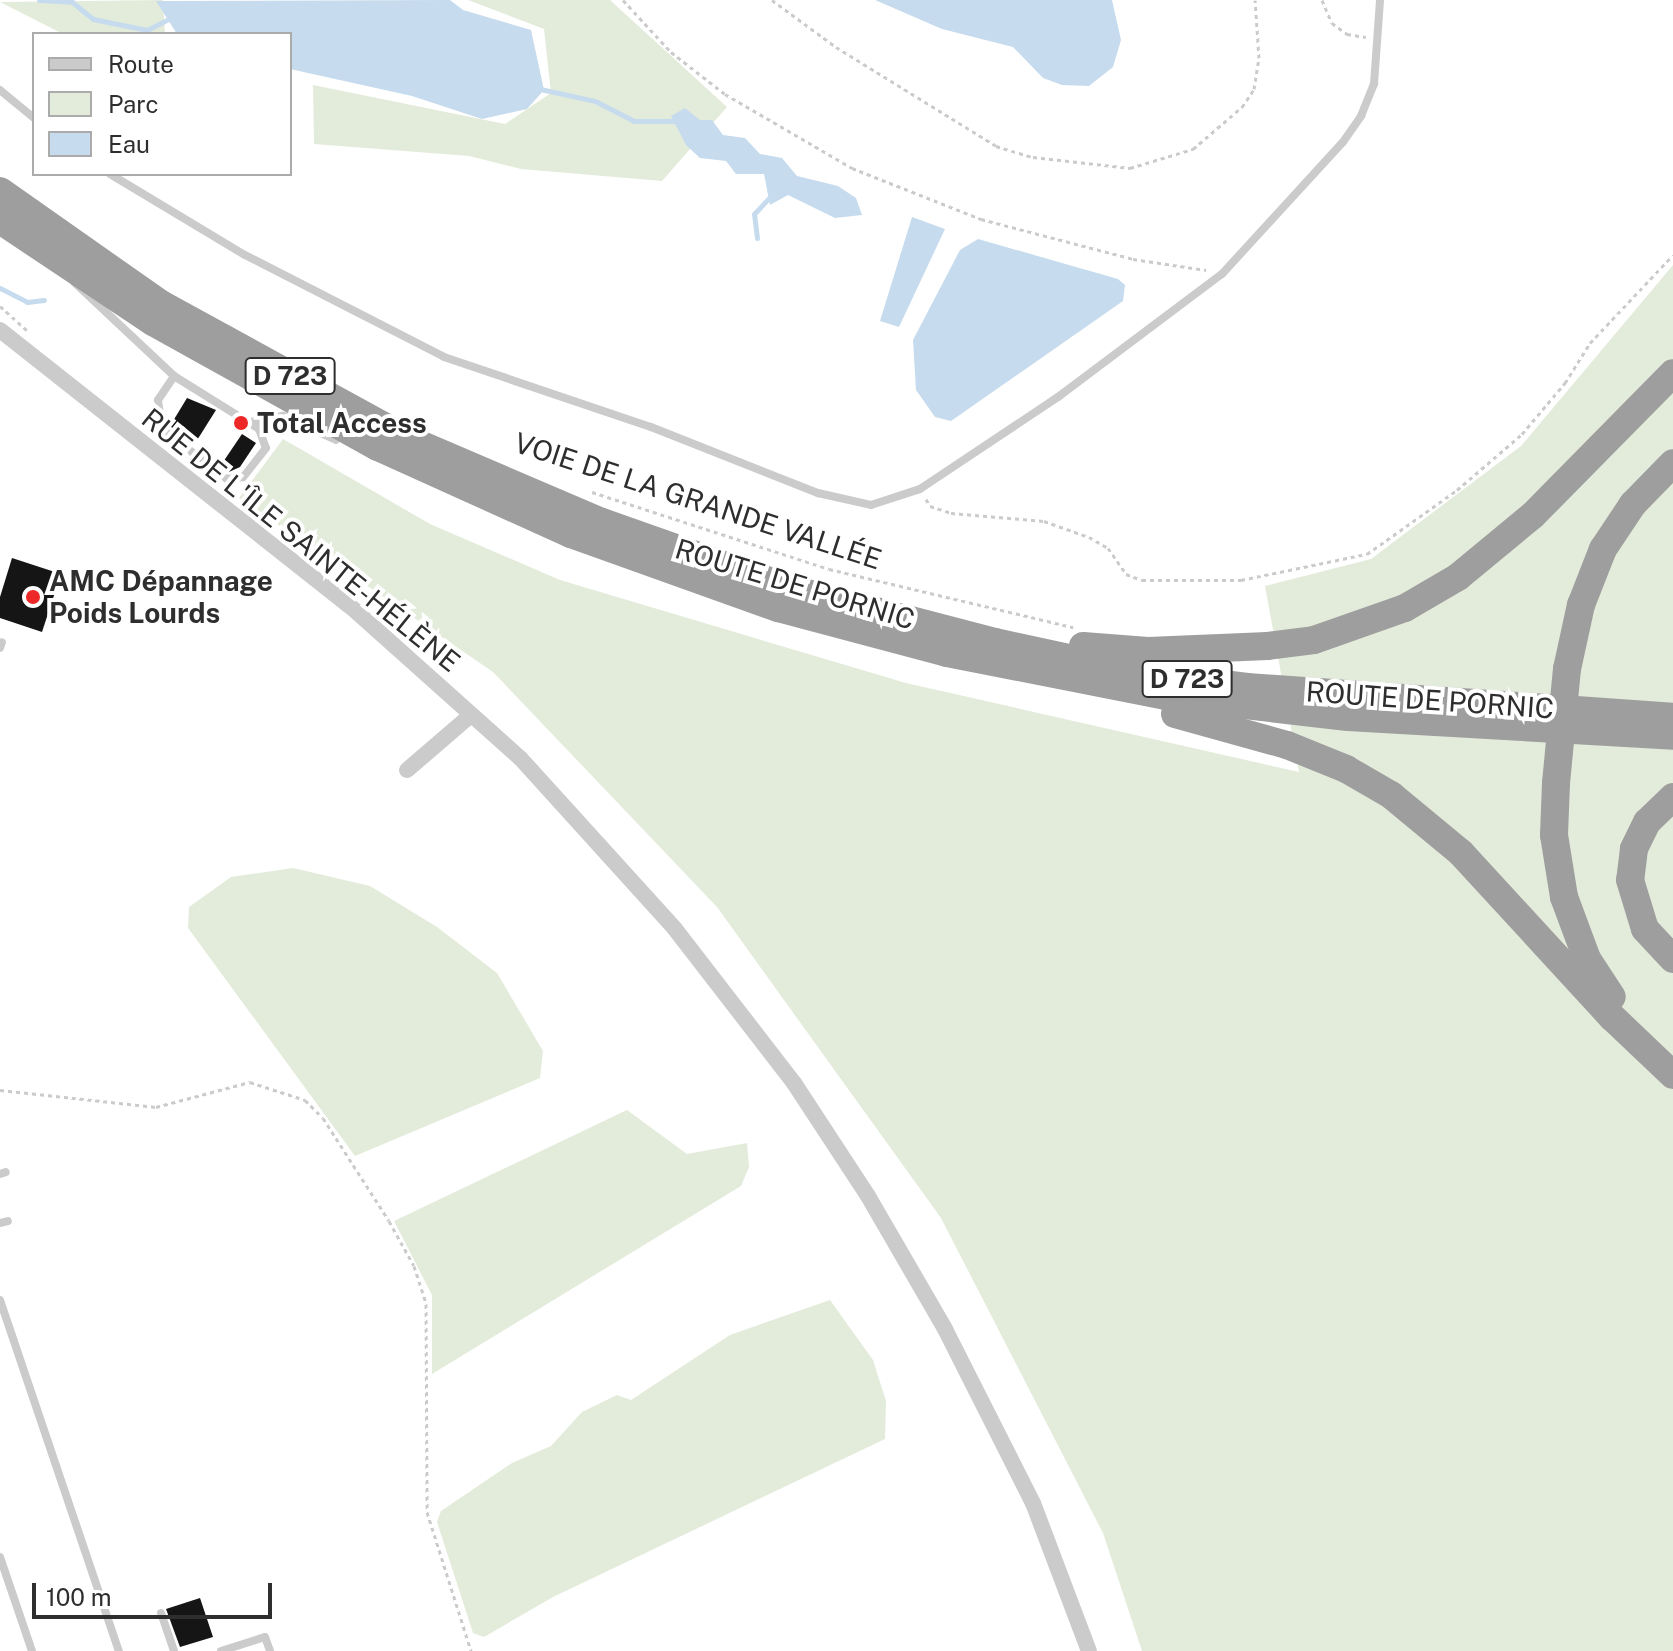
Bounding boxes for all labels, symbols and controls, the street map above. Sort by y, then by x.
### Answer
legend [32,32,292,176]
text: Route [108,50,174,78]
text: Parc [108,90,159,118]
text: Eau [108,130,150,158]
road number: D 723 [244,354,336,398]
street label: RUE DE L'ÎLE SAINTE-HÉLÈNE [135,401,467,679]
place label: Total Access [257,406,427,440]
marker: Total Access [232,414,250,432]
street label: VOIE DE LA GRANDE VALLÉE [510,426,886,576]
street label: ROUTE DE PORNIC [671,532,919,636]
place label: AMC Dépannage Poids Lourds [49,564,273,630]
marker: AMC Dépannage Poids Lourds [24,588,42,606]
road number: D 723 [1141,657,1233,701]
street label: ROUTE DE PORNIC [1305,675,1555,725]
scale bar [36,1567,276,1617]
text: 100 m [46,1583,112,1611]

